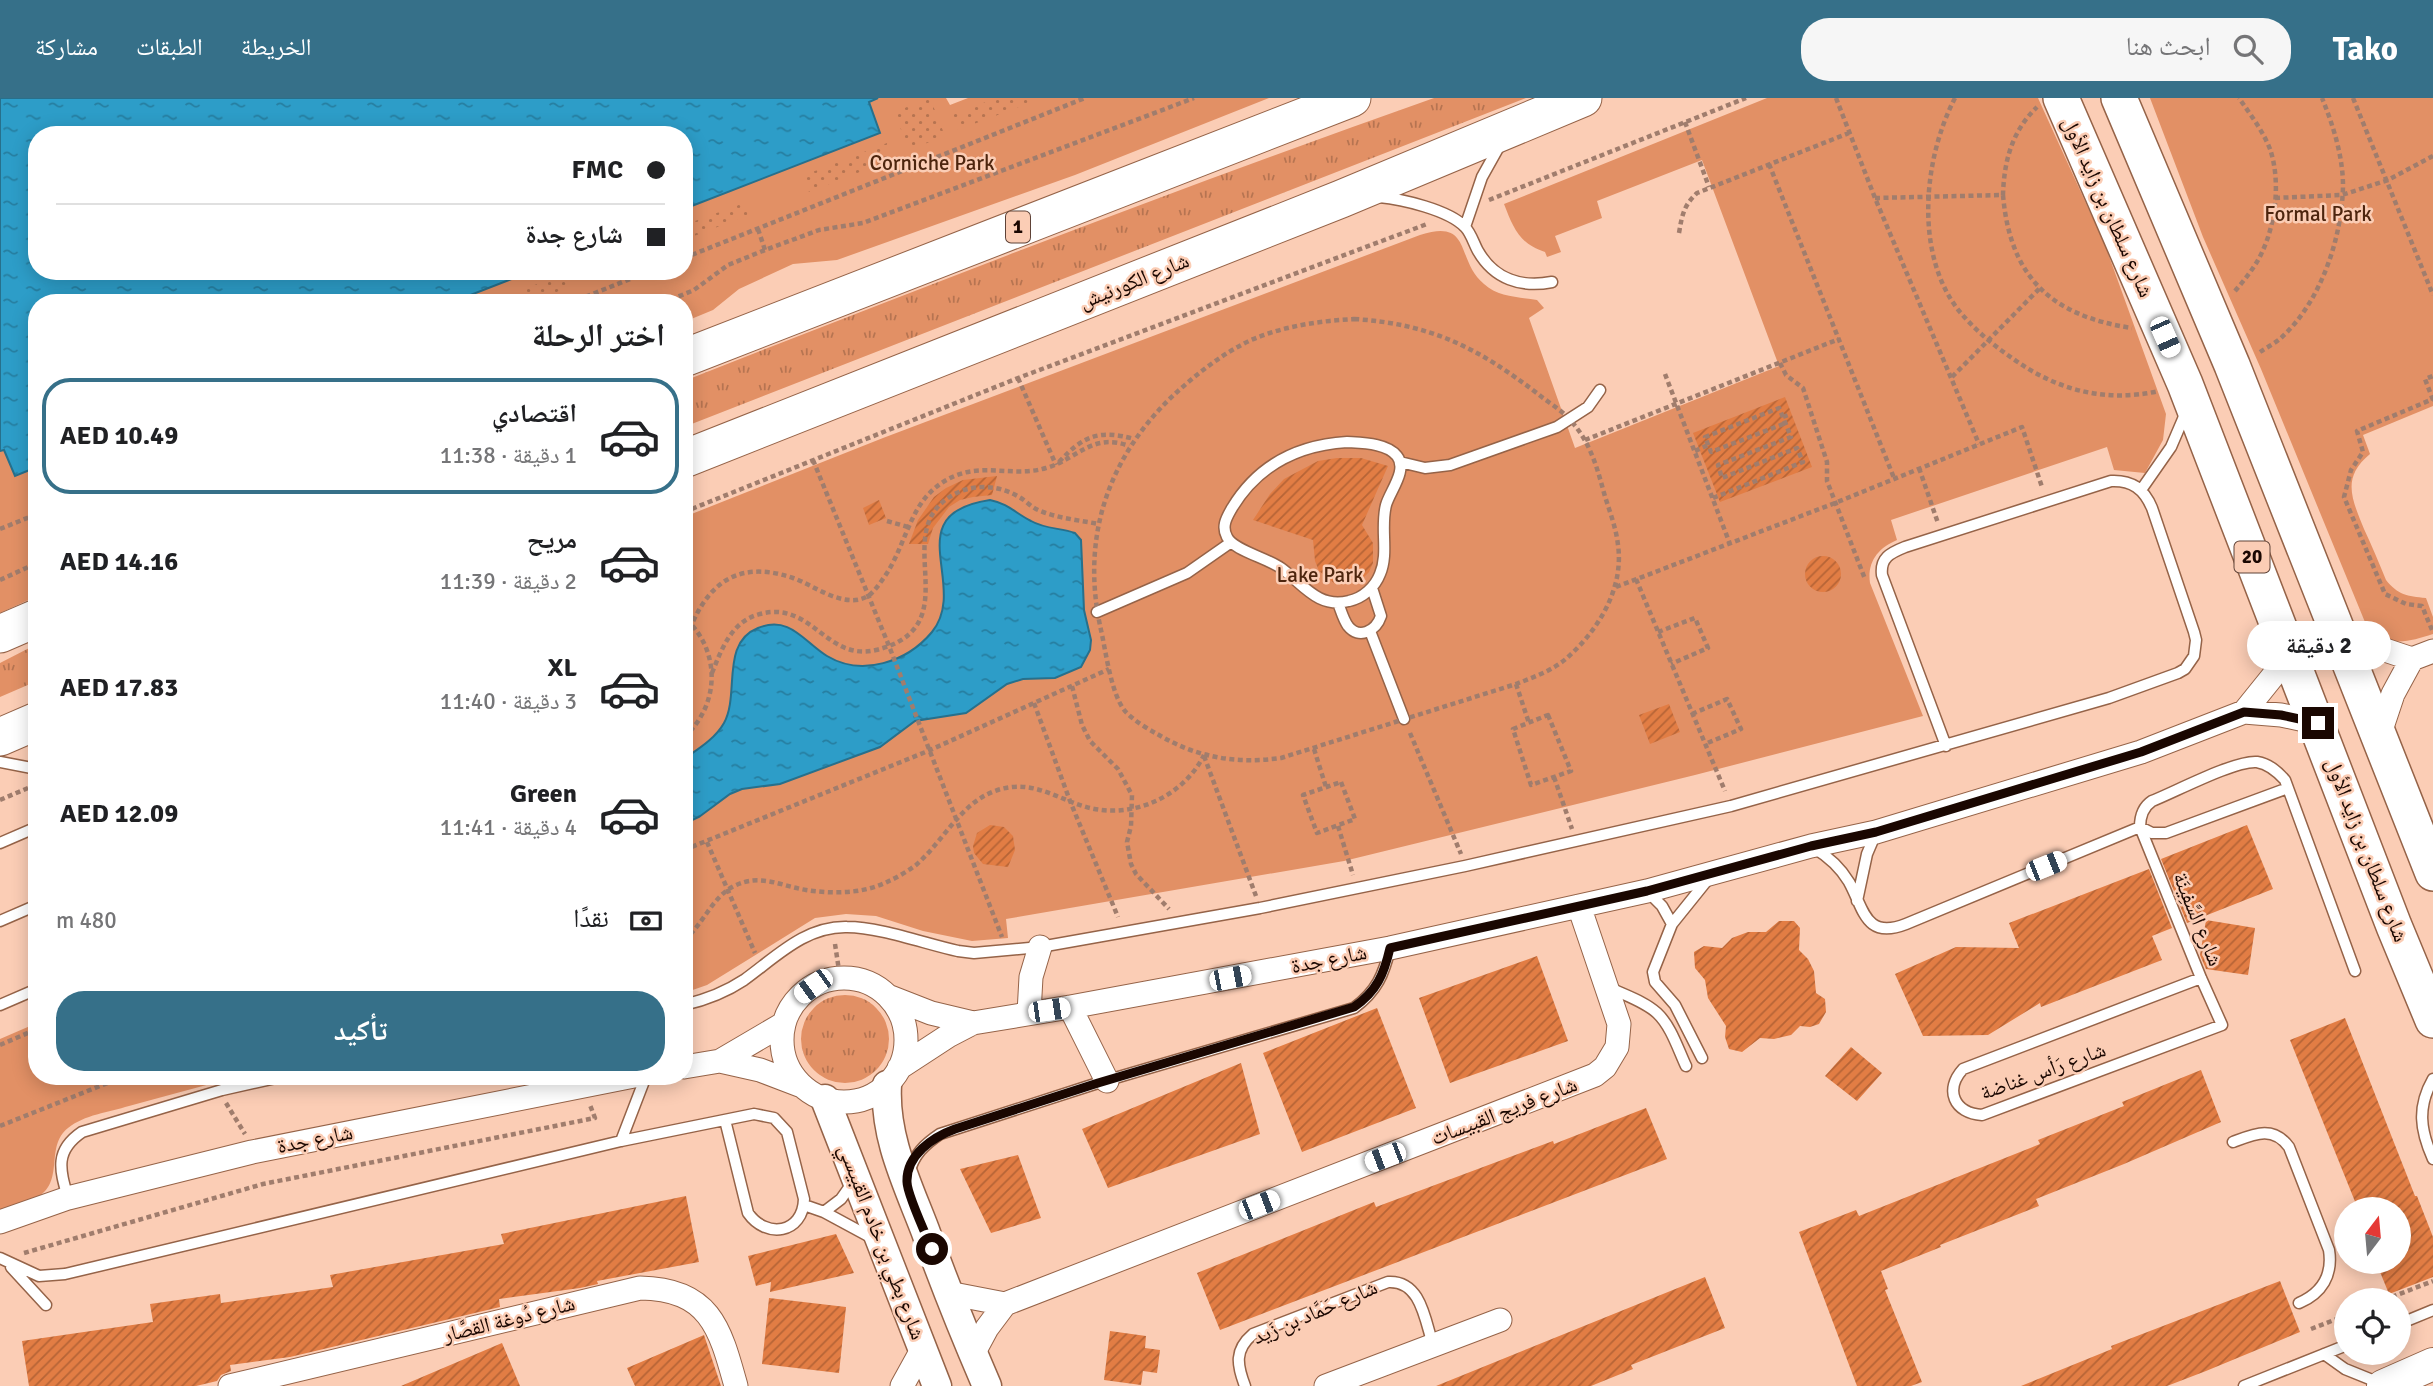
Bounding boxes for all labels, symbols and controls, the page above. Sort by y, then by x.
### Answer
search box [1801,18,2291,81]
text: Tako [2333,29,2398,70]
icon: search [2229,30,2267,68]
text: ابحث هنا [2126,31,2211,63]
text: مشاركة [35,32,98,62]
text: الطبقات [136,32,203,62]
text: الخريطة [241,32,311,62]
street label: شارع سلطان بن زايد الأول [2057,113,2159,301]
park label: Corniche Park [869,150,995,176]
text: FMC [572,154,623,186]
park label: Formal Park [2264,201,2372,227]
road number: 1 [1006,211,1030,242]
text: شارع جدة [526,219,623,251]
street label: شارع الكورنيش [1075,247,1193,315]
car [2147,314,2184,360]
text: اختر الرحلة [532,316,665,355]
text: اقتصادي [492,398,577,430]
icon: car [598,405,661,468]
text: AED 10.49 [60,420,178,452]
text: 1 دقيقة · 11:38 [440,441,577,470]
text: مريح [527,524,577,556]
icon: car [598,531,661,594]
road number: 20 [2234,542,2270,572]
text: AED 14.16 [60,546,178,578]
park label: Lake Park [1276,562,1364,588]
text: 2 دقيقة · 11:39 [440,567,577,596]
callout: 2 دقيقة [2246,622,2390,670]
text: 2 دقيقة [2286,631,2352,660]
text: XL [547,652,577,684]
icon: car [598,657,661,720]
text: AED 17.83 [60,672,178,704]
text: 3 دقيقة · 11:40 [440,687,577,716]
route end [2302,707,2334,739]
street label: شارع سلطان بن زايد الأول [2320,754,2414,946]
text: Green [510,778,577,810]
icon: car [598,783,661,846]
text: AED 12.09 [60,798,178,830]
text: 4 دقيقة · 11:41 [440,813,577,842]
car [2023,848,2070,884]
street label: شارع السَّفِينَة [2167,868,2229,970]
icon: cash [627,902,665,940]
text: نقدًا [573,903,609,935]
text: 480 m [56,906,117,935]
street label: شارع جدة [1289,939,1369,979]
car [1208,964,1253,992]
car [790,965,837,1007]
button: تأكيد [56,991,665,1071]
car [1027,997,1072,1023]
street label: شارع رَأس غناضة [1977,1036,2109,1106]
street label: شارع فريج القبيسات [1427,1071,1581,1151]
street label: شارع جدة [275,1119,355,1159]
car [1362,1140,1409,1174]
street label: شارع بطي بن خادم القبيسي [830,1141,931,1345]
car [1236,1188,1283,1222]
north arrow [2334,1197,2412,1274]
map controls [2334,1197,2411,1365]
route start [916,1233,948,1265]
street label: شارع حَمَّاد بن زَيد [1249,1274,1381,1350]
button: locate [2334,1288,2411,1365]
street label: شارع دُوغة القصَّار [439,1290,578,1348]

